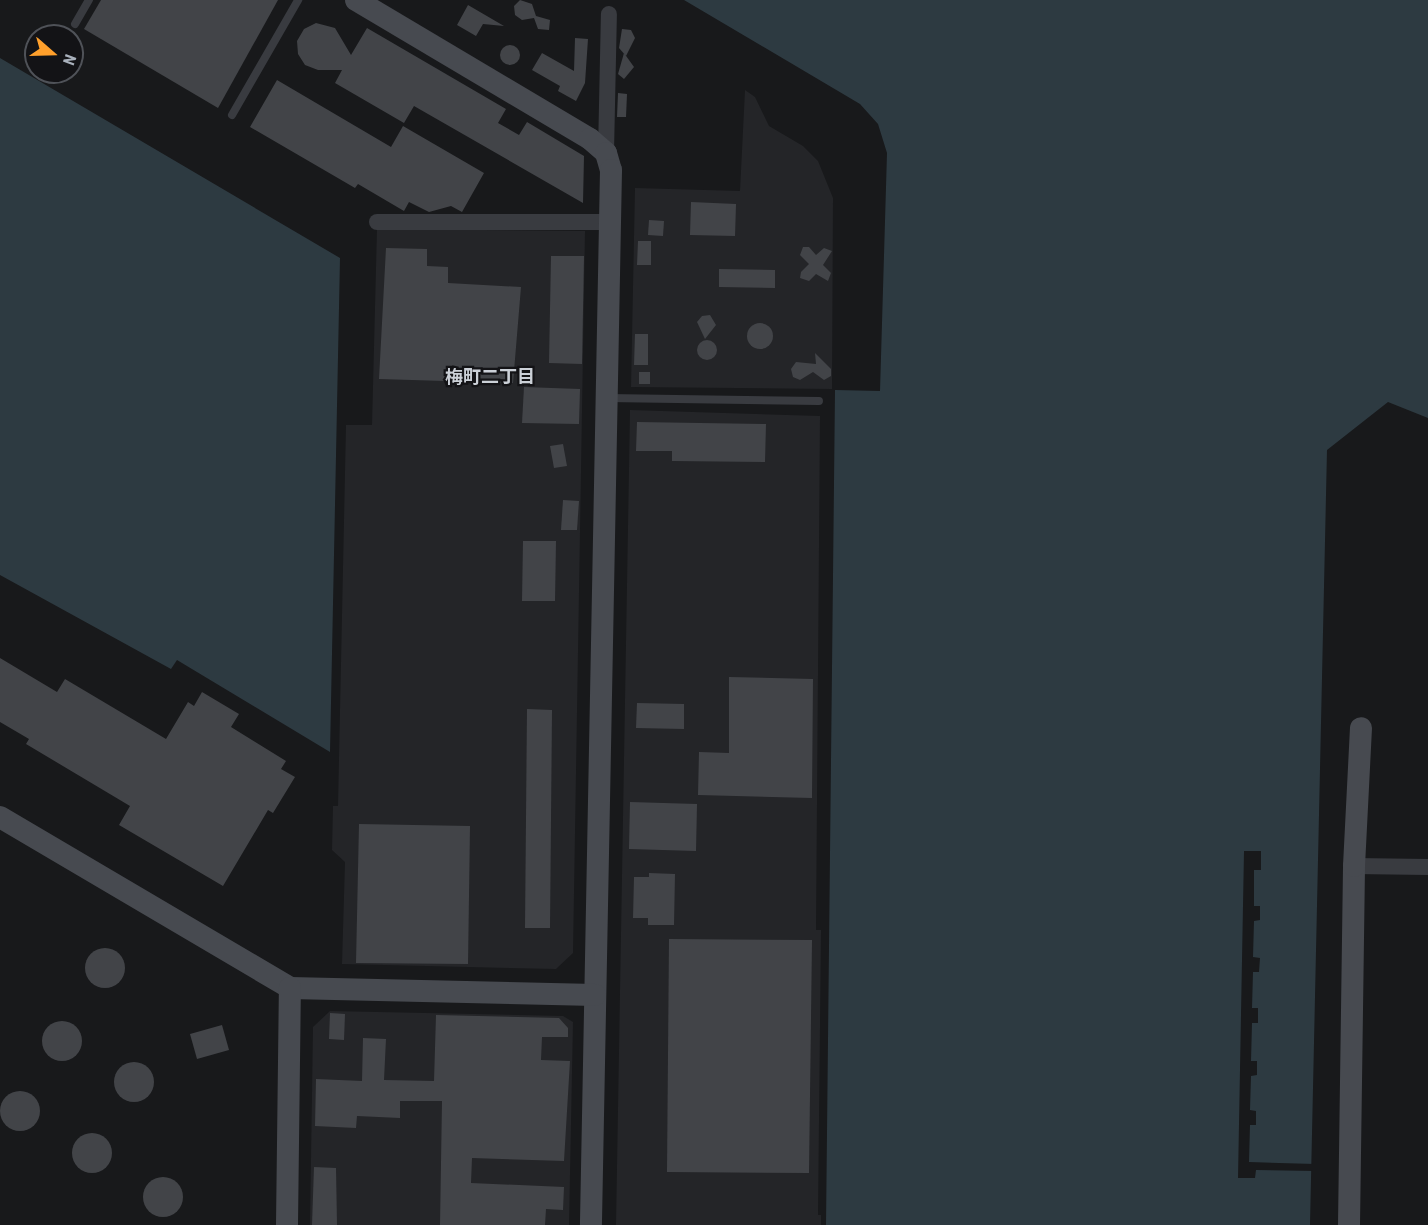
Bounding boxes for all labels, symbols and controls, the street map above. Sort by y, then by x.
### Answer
north arrow [24,24,84,84]
text: N [59,52,80,67]
district label: 梅町二丁目 [445,366,535,388]

